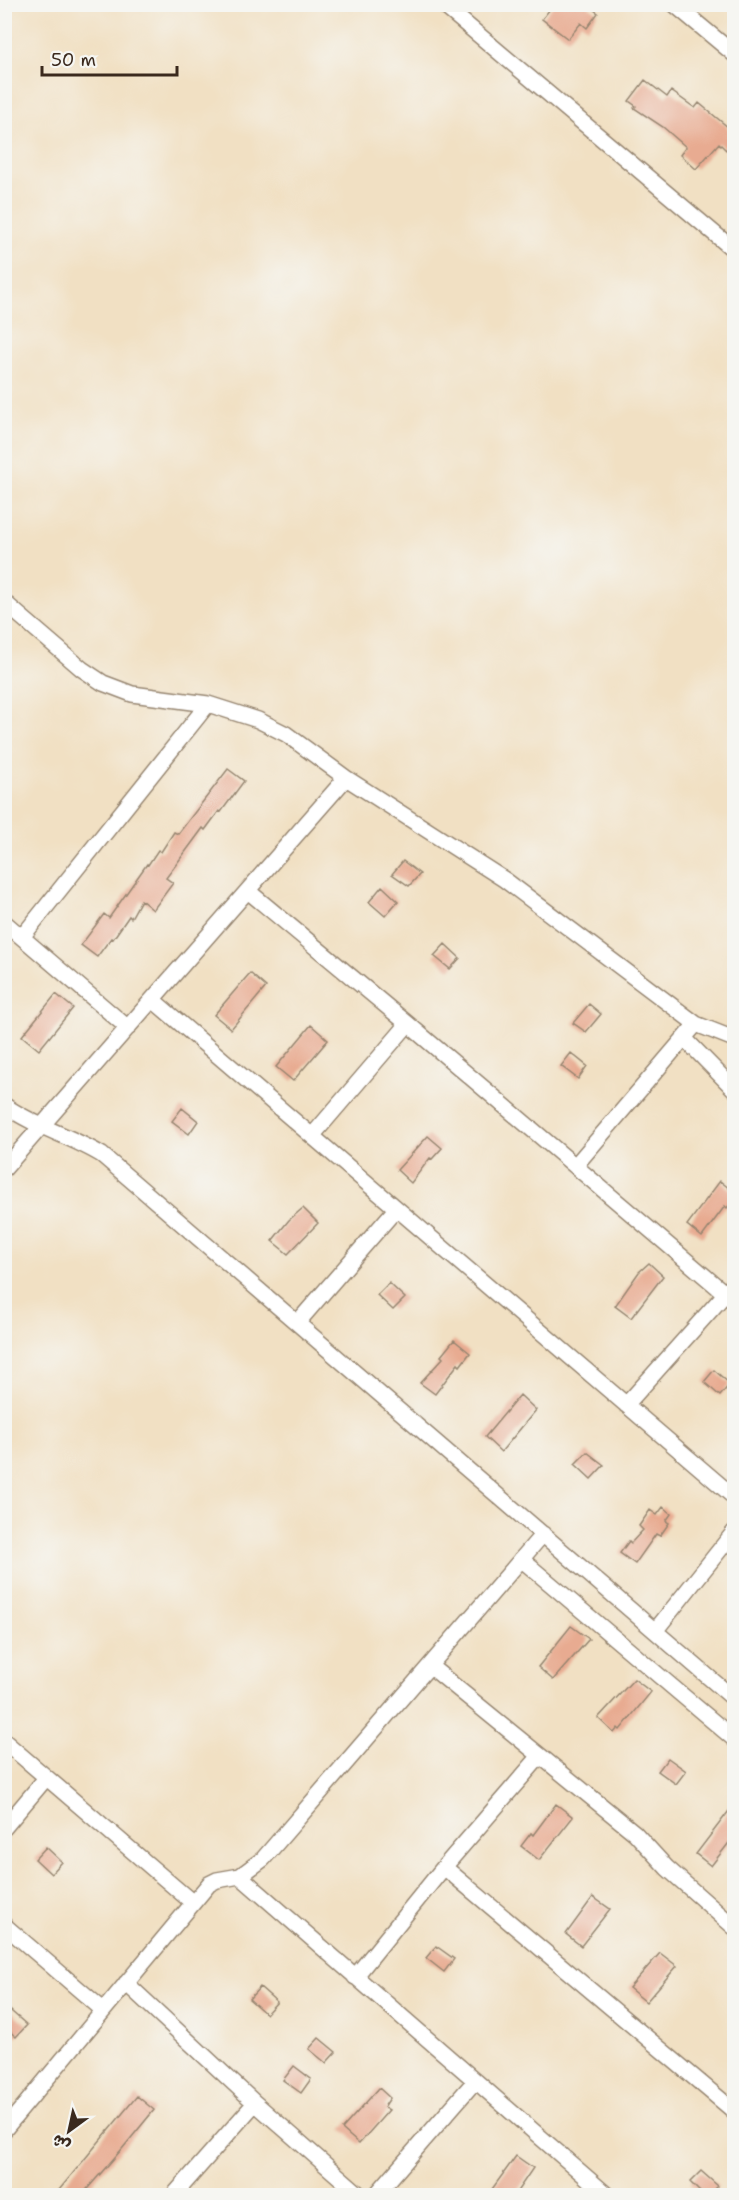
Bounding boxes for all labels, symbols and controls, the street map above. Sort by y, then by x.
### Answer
scale bar [42,39,177,77]
text: 50 m [51,48,96,72]
north arrow [39,2101,99,2161]
text: ش [48,2130,74,2157]

